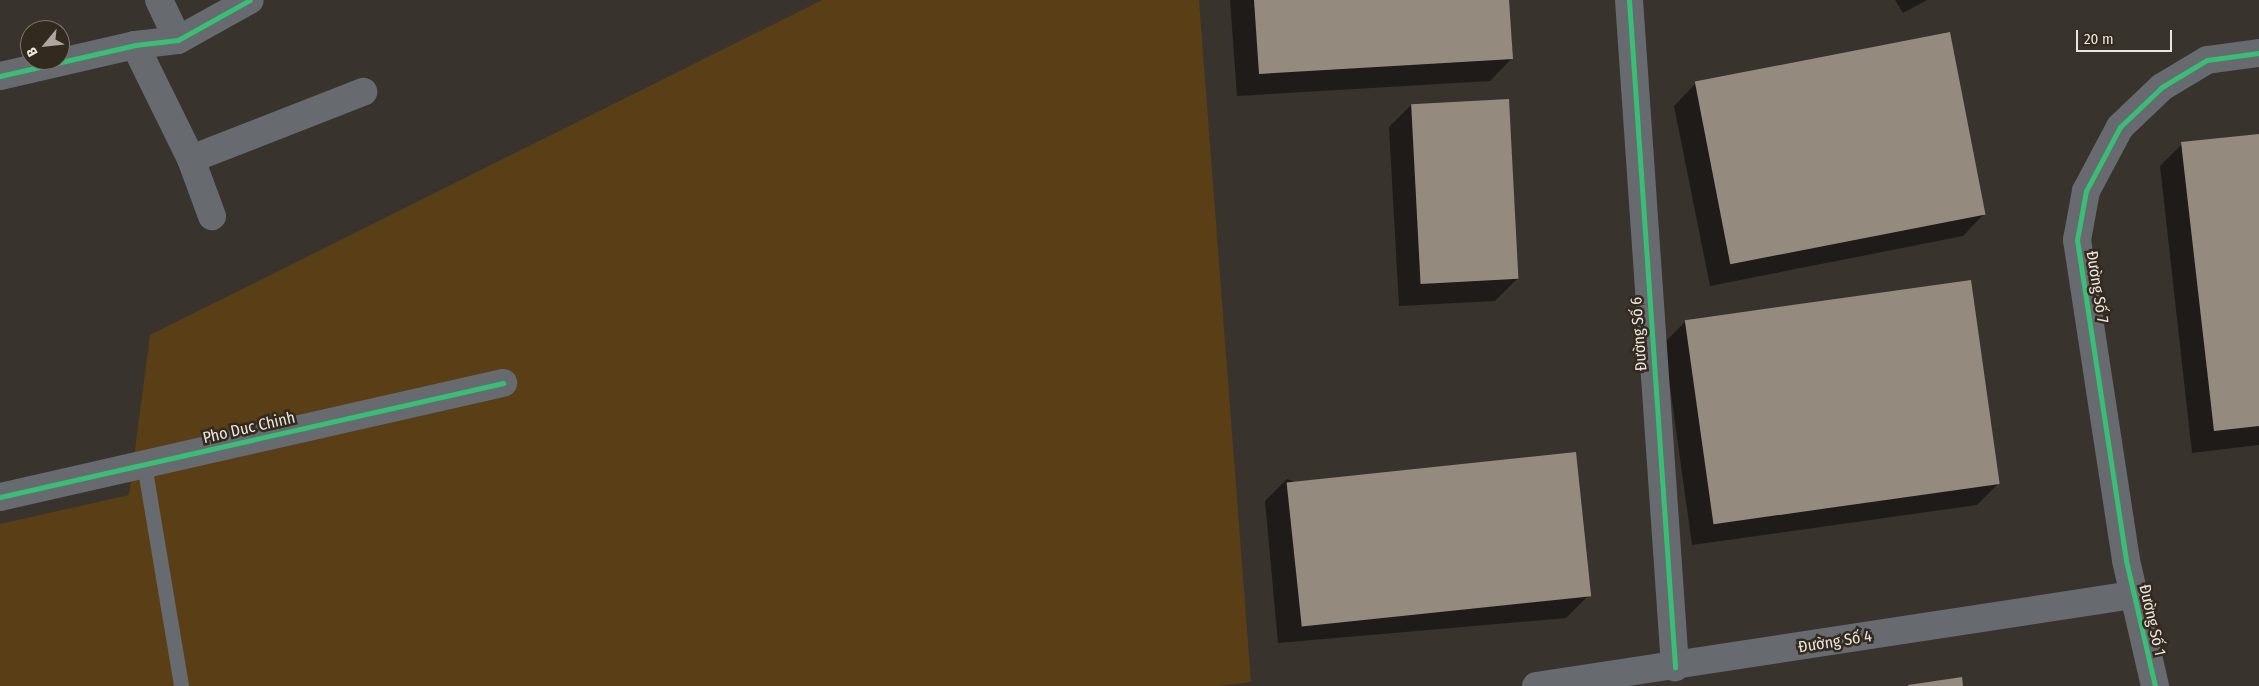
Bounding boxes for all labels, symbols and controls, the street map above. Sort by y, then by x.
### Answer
north arrow [20,20,70,70]
scale bar [2079,20,2175,52]
text: 20 m [2084,30,2114,48]
text: B [23,44,42,59]
street label: Đường Số 7 [2082,249,2112,325]
street label: Đường Số 6 [1627,296,1651,372]
street label: Pho Duc Chinh [201,408,297,448]
street label: Đường Số 1 [2134,582,2170,658]
street label: Đường Số 4 [1797,627,1873,657]

